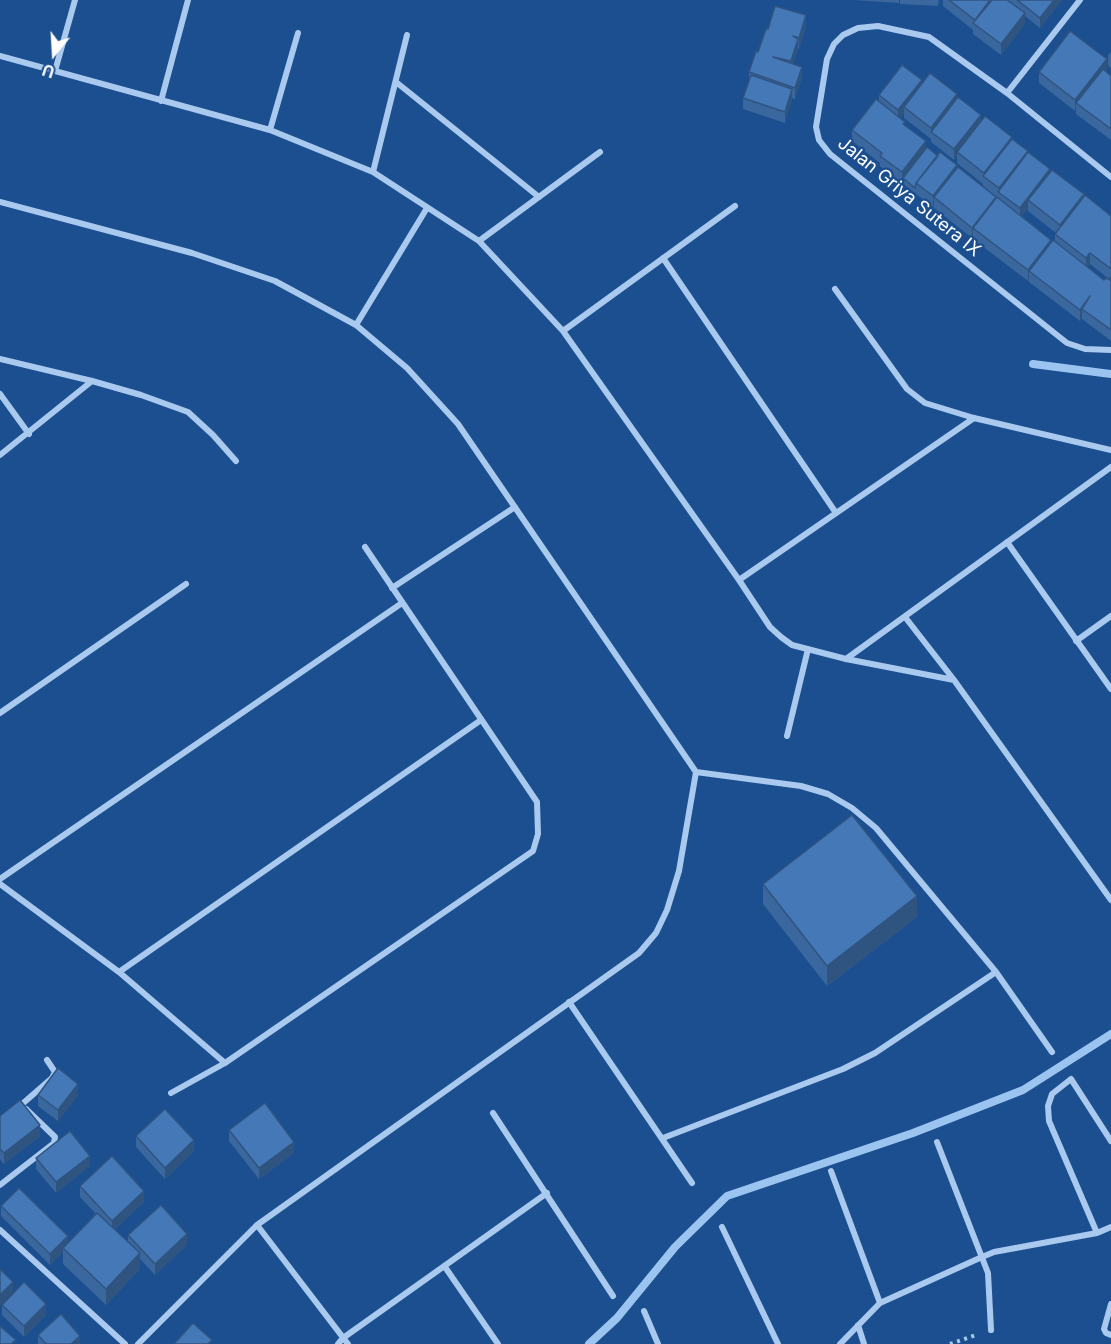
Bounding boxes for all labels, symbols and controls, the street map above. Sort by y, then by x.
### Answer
north arrow [24,24,84,84]
text: U [40,60,57,82]
street label: Jalan Griya Sutera IX [833,133,985,261]

